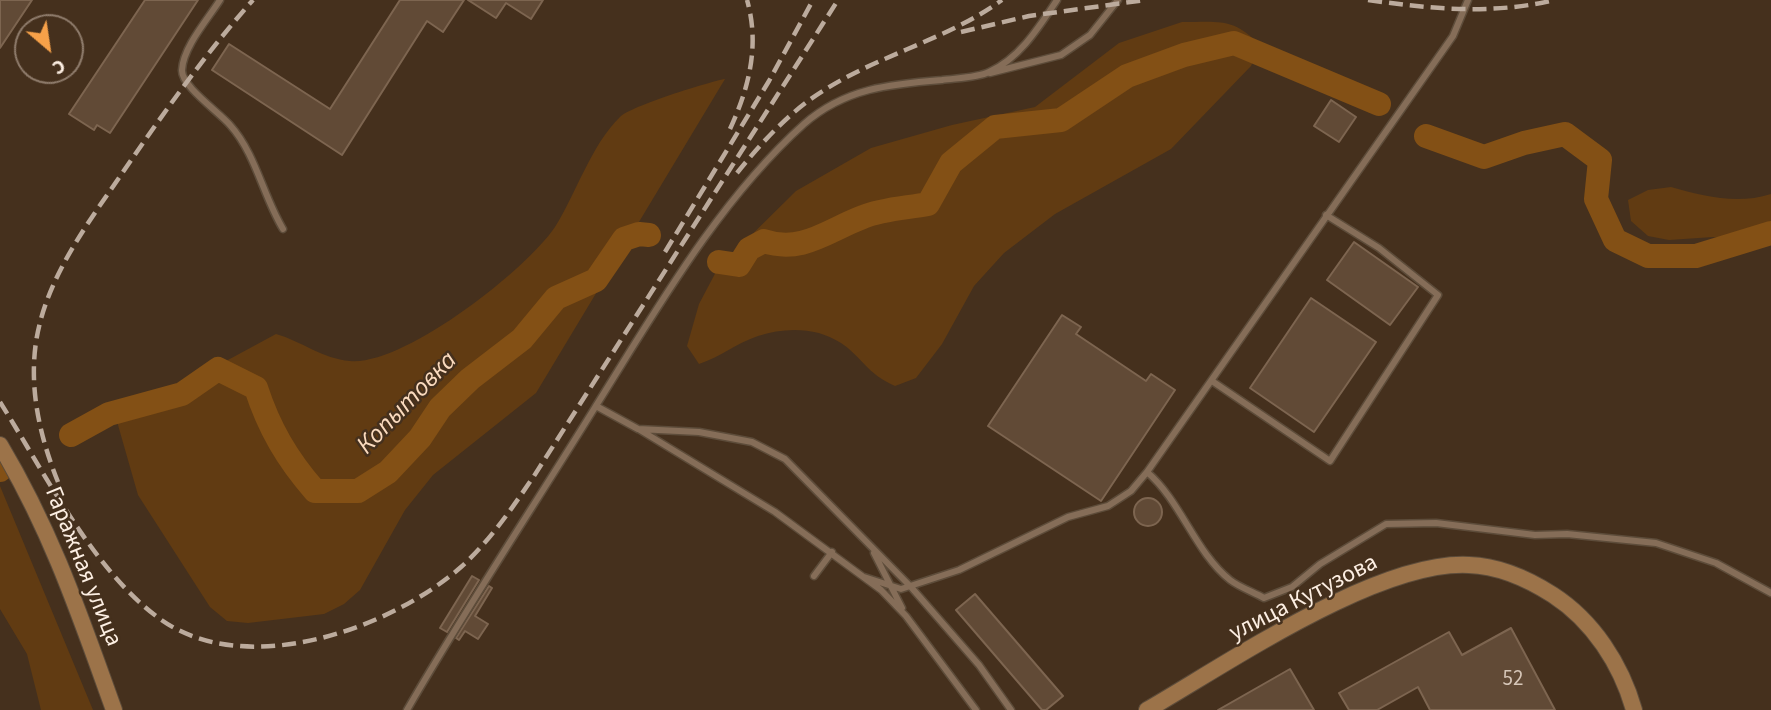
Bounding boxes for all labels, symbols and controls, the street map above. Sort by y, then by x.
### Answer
north arrow [14,14,84,84]
text: С [47,52,70,81]
water label: Копытовка [351,346,465,462]
street label: Гаражная улица [37,483,127,651]
street label: улица Кутузова [1225,549,1383,649]
house number: 52 [1503,667,1523,693]

